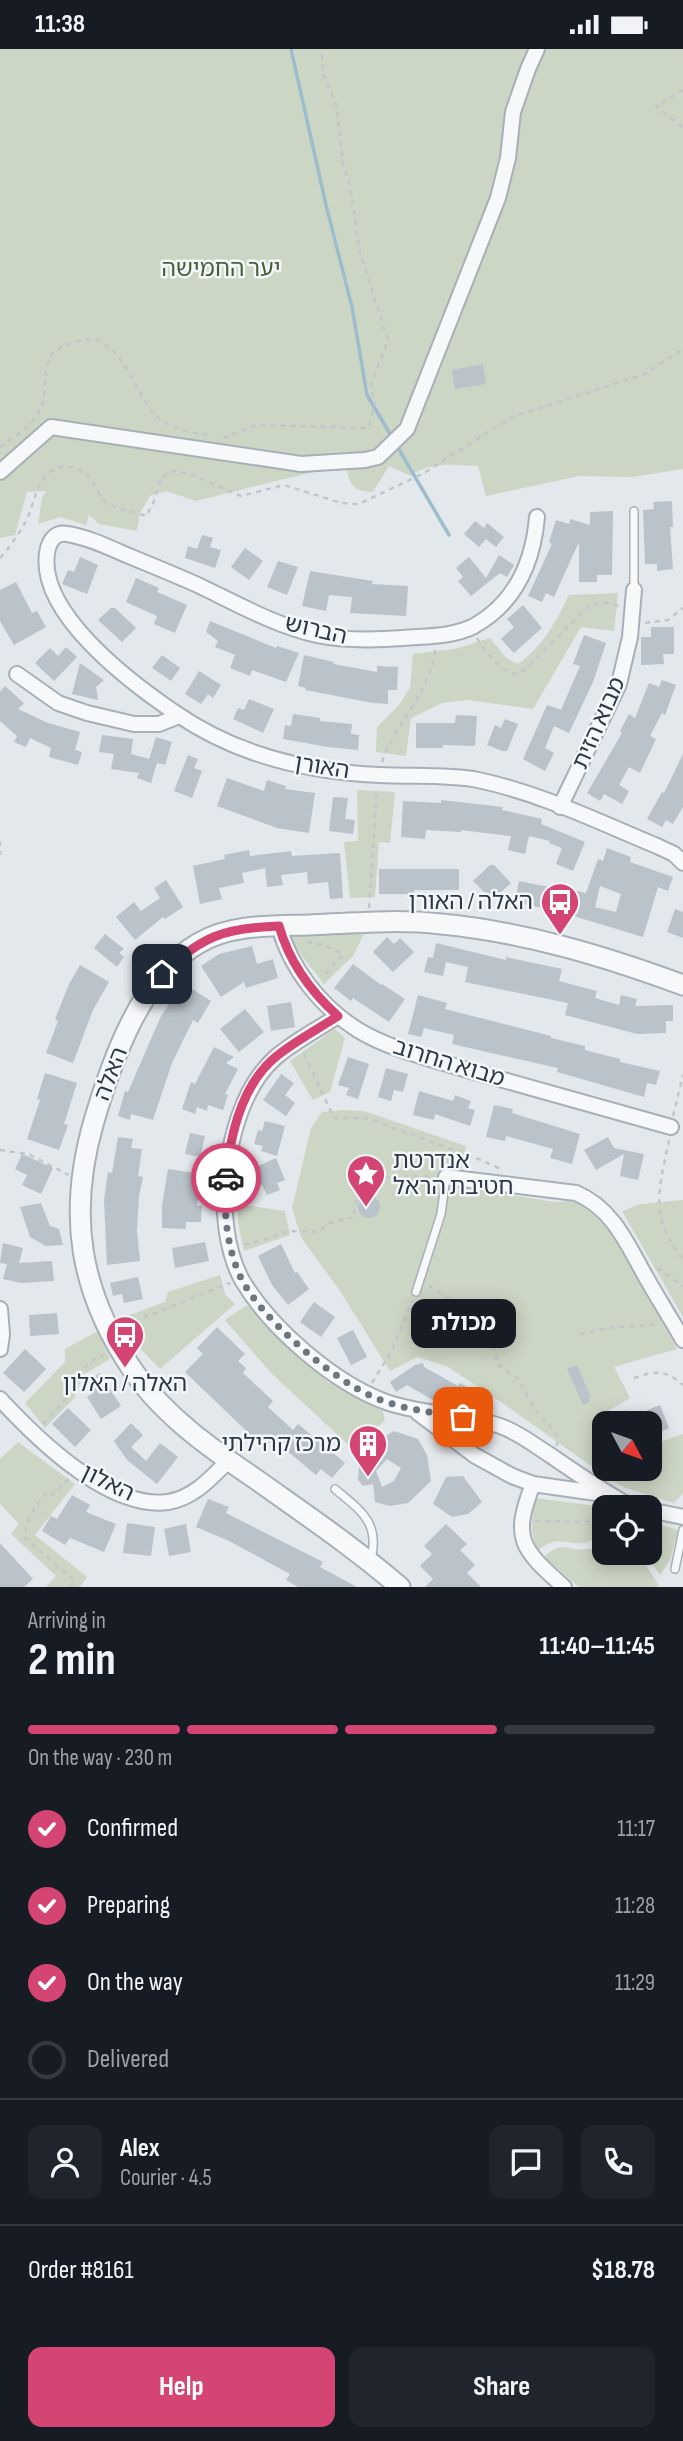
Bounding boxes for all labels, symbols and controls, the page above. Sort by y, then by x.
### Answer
text: 11:38 [35,9,85,40]
park label: יער החמישה [162,255,280,283]
street label: הברוש [282,609,350,651]
street label: מבוא הזית [566,673,632,773]
street label: האורן [293,749,351,785]
bus stop icon: האלה / האורן [539,881,581,936]
place label: האלה / האורן [409,888,533,916]
pin [132,944,192,1004]
icon: home [143,955,181,993]
street label: מבוא החרוב [390,1033,508,1093]
street label: האלה [88,1043,134,1105]
courier [191,1143,261,1213]
place label: אנדרטת חטיבת הראל [393,1147,514,1201]
place icon: אנדרטת חטיבת הראל [345,1153,387,1208]
icon: car [207,1159,245,1197]
callout: מכולת [410,1298,516,1347]
text: מכולת [431,1309,496,1337]
bus stop icon: האלה / האלון [104,1314,146,1369]
place label: האלה / האלון [63,1370,187,1398]
pin [433,1387,493,1447]
icon: bag [444,1398,482,1436]
north arrow [592,1411,662,1481]
map controls [592,1411,662,1565]
building icon: מרכז קהילתי [347,1423,389,1478]
place label: מרכז קהילתי [221,1430,341,1458]
street label: האלון [77,1458,139,1508]
button: locate [592,1495,662,1565]
text: Arriving in [28,1607,106,1635]
text: 11:40–11:45 [540,1631,655,1662]
text: 2 min [28,1633,116,1688]
text: On the way · 230 m [28,1744,172,1772]
icon: check [28,1810,66,1848]
text: Confirmed [87,1813,178,1844]
text: 11:17 [617,1815,655,1843]
icon: check [28,1887,66,1925]
text: Preparing [87,1890,170,1921]
text: 11:28 [615,1892,655,1920]
icon: check [28,1964,66,2002]
text: On the way [87,1967,183,1998]
text: 11:29 [615,1969,655,1997]
text: Delivered [87,2044,169,2075]
button: person [28,2125,102,2199]
button: chat [489,2125,563,2199]
button: phone [581,2125,655,2199]
text: Alex [120,2133,160,2164]
text: Courier · 4.5 [120,2164,212,2192]
text: Order #8161 [28,2255,134,2286]
text: $18.78 [591,2255,655,2286]
button: Help [28,2347,335,2427]
button: Share [349,2347,655,2427]

